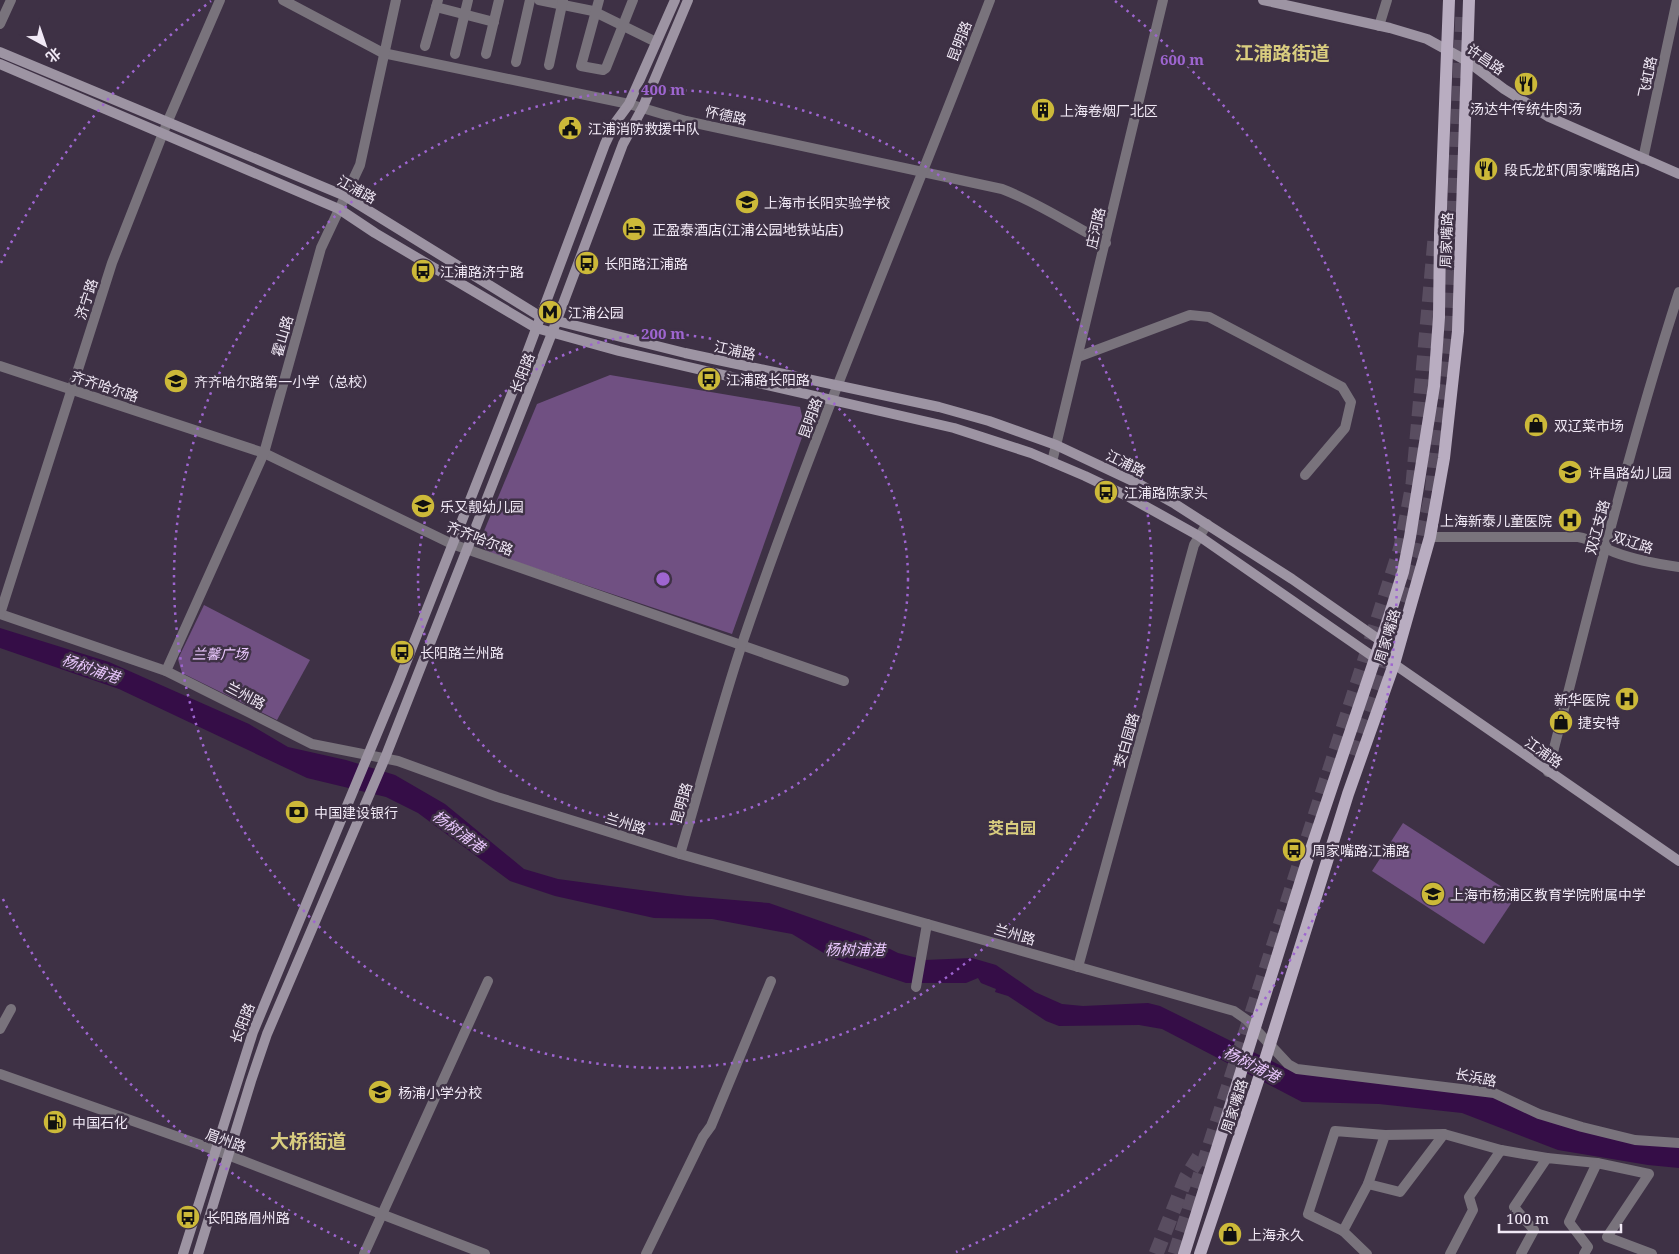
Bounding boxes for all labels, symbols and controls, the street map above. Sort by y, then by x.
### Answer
street label: 昆明路 [943,18,975,64]
north arrow [20,20,70,70]
street label: 许昌路 [1463,39,1509,79]
district label: 江浦路街道 [1234,40,1330,66]
text: 北 [42,44,65,67]
text: 600 m [1160,49,1204,69]
street label: 飞虹路 [1633,54,1661,100]
restaurant icon: 汤达牛传统牛肉汤 [1513,71,1539,97]
text: 400 m [641,79,685,99]
building icon: 上海卷烟厂北区 [1030,97,1056,123]
place label: 汤达牛传统牛肉汤 [1470,99,1582,118]
street label: 怀德路 [703,101,749,129]
place label: 上海卷烟厂北区 [1060,101,1158,120]
public building icon: 江浦消防救援中队 [557,115,583,141]
place label: 江浦消防救援中队 [588,119,700,138]
restaurant icon: 段氏龙虾(周家嘴路店) [1473,156,1499,182]
place label: 段氏龙虾(周家嘴路店) [1504,160,1640,179]
street label: 江浦路 [334,171,380,207]
school or university icon: 上海市长阳实验学校 [734,189,760,215]
place label: 上海市长阳实验学校 [764,193,890,212]
street label: 庄河路 [1081,205,1109,251]
street label: 周家嘴路 [1436,212,1456,268]
hotel icon: 正盈泰酒店(江浦公园地铁站店) [621,216,647,242]
place label: 正盈泰酒店(江浦公园地铁站店) [652,220,844,239]
bus stop icon: 长阳路江浦路 [574,250,600,276]
place label: 长阳路江浦路 [604,254,688,273]
bus stop icon: 江浦路济宁路 [410,258,436,284]
place label: 江浦路济宁路 [440,262,524,281]
street label: 济宁路 [70,276,102,322]
metro station icon: 江浦公园 [537,299,563,325]
place label: 江浦公园 [568,303,624,322]
street label: 霍山路 [267,313,297,359]
text: 200 m [641,323,685,343]
street label: 江浦路 [712,336,758,364]
street label: 长阳路 [506,350,538,396]
street label: 齐齐哈尔路 [69,366,141,406]
bus stop icon: 江浦路长阳路 [696,366,722,392]
school or university icon: 齐齐哈尔路第一小学（总校） [163,368,189,394]
place label: 江浦路长阳路 [726,370,810,389]
place label: 齐齐哈尔路第一小学（总校） [194,372,376,391]
street label: 昆明路 [794,395,826,441]
shop icon: 双辽菜市场 [1523,412,1549,438]
place label: 双辽菜市场 [1554,416,1624,435]
street label: 江浦路 [1103,445,1149,481]
school or university icon: 许昌路幼儿园 [1557,459,1583,485]
place label: 许昌路幼儿园 [1588,463,1672,482]
bus stop icon: 江浦路陈家头 [1093,479,1119,505]
place label: 江浦路陈家头 [1124,483,1208,502]
school or university icon: 乐又靓幼儿园 [410,493,436,519]
place label: 乐又靓幼儿园 [440,497,524,516]
street label: 双辽支路 [1581,497,1613,557]
hospital icon: 上海新泰儿童医院 [1557,507,1583,533]
place label: 上海新泰儿童医院 [1440,511,1552,530]
street label: 齐齐哈尔路 [444,517,516,559]
street label: 双辽路 [1610,526,1656,558]
centre of rings [654,570,672,588]
street label: 周家嘴路 [1370,606,1404,666]
bus stop icon: 长阳路兰州路 [389,639,415,665]
place label: 长阳路兰州路 [420,643,504,662]
park label: 兰馨广场 [192,644,249,663]
water label: 杨树浦港 [59,649,125,688]
street label: 兰州路 [223,677,269,713]
hospital icon: 新华医院 [1614,686,1640,712]
place label: 新华医院 [1554,690,1610,709]
shop icon: 捷安特 [1548,709,1574,735]
street label: 茭白园路 [1109,710,1143,770]
place label: 捷安特 [1578,713,1620,732]
street label: 江浦路 [1521,732,1567,772]
street label: 昆明路 [666,780,696,826]
bank icon: 中国建设银行 [284,799,310,825]
place label: 中国建设银行 [314,803,398,822]
water label: 杨树浦港 [429,805,491,858]
street label: 兰州路 [603,808,649,838]
district label: 茭白园 [988,817,1036,839]
bus stop icon: 周家嘴路江浦路 [1281,837,1307,863]
place label: 周家嘴路江浦路 [1312,841,1410,860]
school or university icon: 上海市杨浦区教育学院附属中学 [1420,881,1446,907]
place label: 上海市杨浦区教育学院附属中学 [1450,885,1646,904]
street label: 兰州路 [992,919,1038,949]
water label: 杨树浦港 [825,939,887,959]
street label: 长阳路 [226,1000,258,1046]
water label: 杨树浦港 [1221,1041,1285,1087]
street label: 长浜路 [1454,1064,1498,1090]
street label: 周家嘴路 [1216,1076,1252,1136]
school or university icon: 杨浦小学分校 [367,1079,393,1105]
place label: 杨浦小学分校 [398,1083,482,1102]
fuel station icon: 中国石化 [42,1109,68,1135]
place label: 中国石化 [72,1113,128,1132]
street label: 眉州路 [203,1124,249,1156]
district label: 大桥街道 [270,1128,346,1154]
scale bar [1499,1202,1622,1234]
bus stop icon: 长阳路眉州路 [175,1204,201,1230]
place label: 长阳路眉州路 [206,1208,290,1227]
text: 100 m [1506,1208,1549,1228]
shop icon: 上海永久 [1217,1221,1243,1247]
place label: 上海永久 [1248,1225,1304,1244]

